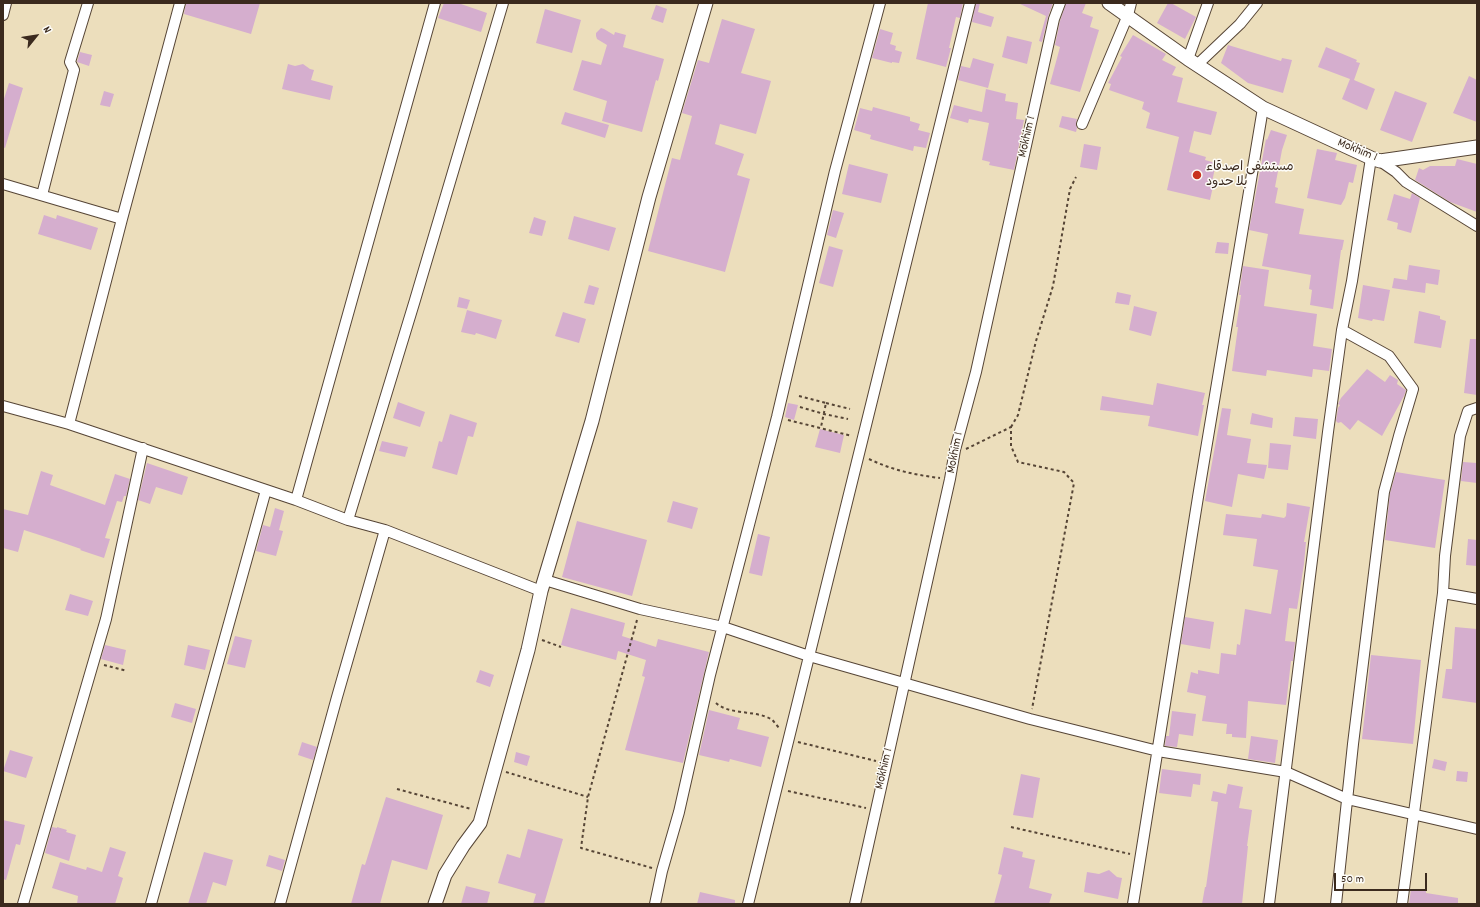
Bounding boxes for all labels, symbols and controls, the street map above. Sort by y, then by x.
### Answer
north arrow [16,16,56,56]
text: N [38,24,55,36]
street label: Mokhim 1 [1016,115,1040,159]
street label: Mokhim 1 [1335,136,1379,166]
place label: مستشفى اصدقاء بلا حدود [1206,160,1294,191]
marker: مستشفى اصدقاء بلا حدود [1191,169,1203,181]
street label: Mokhim 1 [944,431,968,475]
street label: Mokhim 1 [873,747,897,791]
scale bar [1336,865,1429,891]
text: 50 m [1341,871,1364,888]

